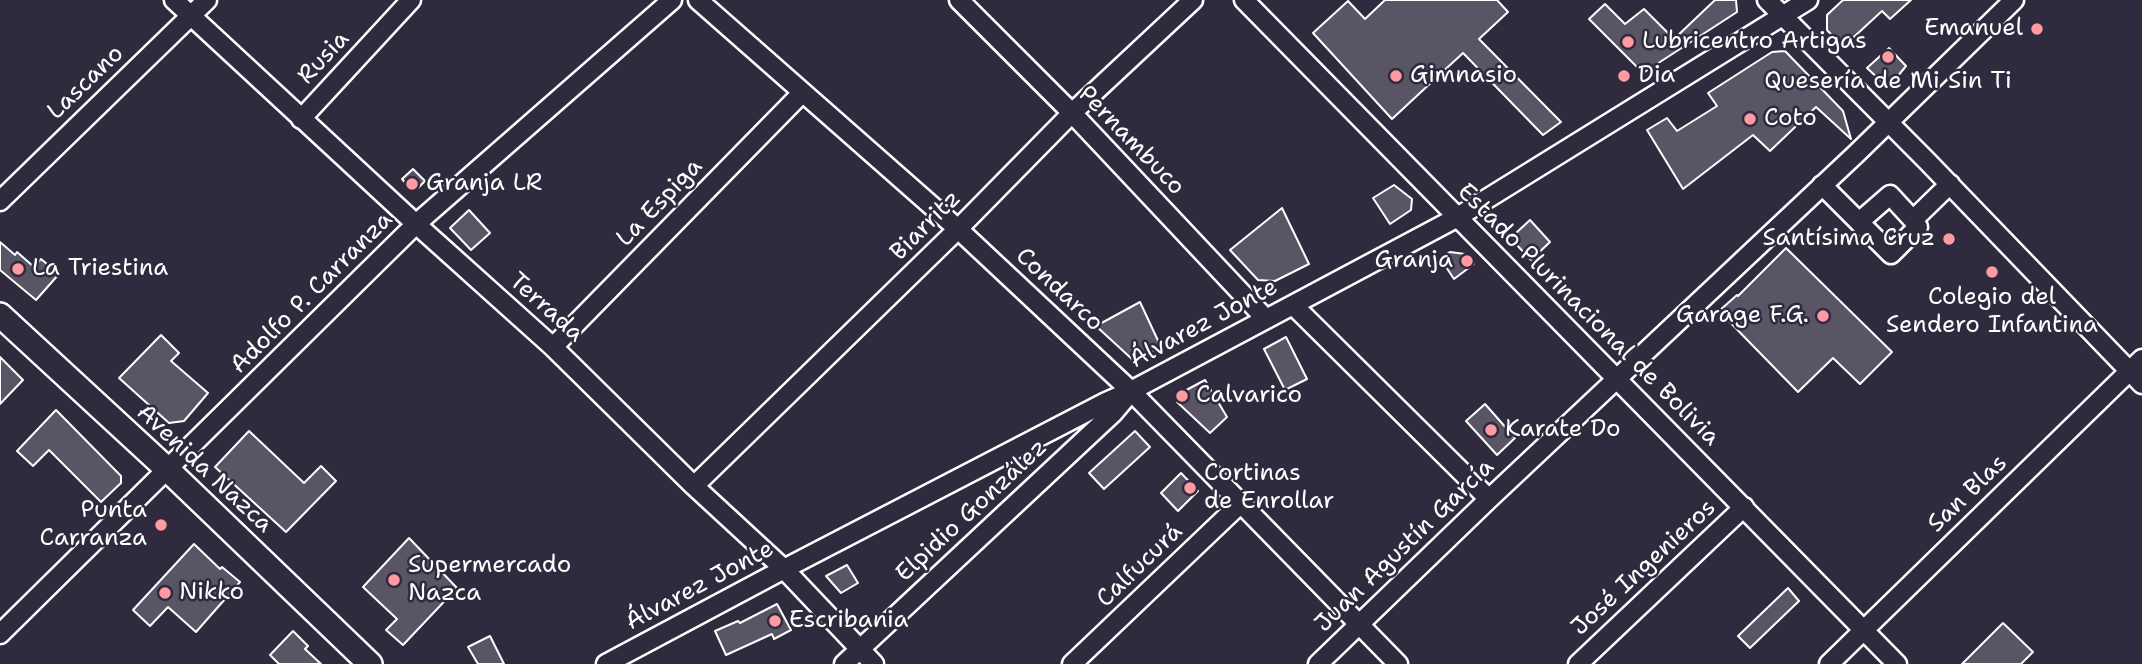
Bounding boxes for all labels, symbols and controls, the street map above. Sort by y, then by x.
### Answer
place label: Emanuel [1924,15,2023,43]
marker: Emanuel [2029,21,2045,37]
street label: Rusia [292,25,356,91]
place label: Lubricentro Artigas [1642,28,1867,56]
marker: Lubricentro Artigas [1620,34,1636,50]
street label: Lascano [42,40,130,126]
marker: Quesería de Mi Sin Ti [1880,49,1896,65]
place label: Gimnasio [1410,62,1517,90]
place label: Dia [1638,62,1675,90]
marker: Gimnasio [1388,68,1404,84]
marker: Dia [1616,68,1632,84]
place label: Quesería de Mi Sin Ti [1764,68,2012,96]
street label: Pernambuco [1072,80,1190,202]
place label: Coto [1764,105,1817,133]
marker: Coto [1742,111,1758,127]
street label: La Espiga [611,153,709,253]
place label: Granja LR [426,170,542,198]
marker: Granja LR [404,176,420,192]
street label: Estado Plurinacional de Bolivia [1451,178,1725,452]
street label: Biarritz [885,185,967,267]
street label: Adolfo P. Carranza [225,206,399,380]
place label: Santísima Cruz [1762,225,1935,253]
marker: Santísima Cruz [1941,231,1957,247]
street label: Condarco [1009,242,1109,338]
place label: Granja [1374,247,1453,275]
marker: Granja [1459,253,1475,269]
place label: La Triestina [32,255,168,283]
marker: La Triestina [10,261,26,277]
marker: Colegio del Sendero Infantina [1984,264,2000,280]
street label: Terrada [503,267,589,349]
street label: Álvarez Jonte [1125,273,1283,375]
place label: Colegio del Sendero Infantina [1886,284,2098,340]
place label: Garage F.G. [1676,302,1809,330]
marker: Garage F.G. [1815,308,1831,324]
place label: Calvarico [1196,382,1302,410]
marker: Calvarico [1174,388,1190,404]
street label: Avenida Nazca [130,399,278,539]
place label: Karate Do [1505,416,1621,444]
marker: Karate Do [1483,422,1499,438]
street label: Elpidio González [890,434,1054,588]
street label: San Blas [1922,449,2014,539]
street label: Juan Agustín García [1310,453,1500,639]
place label: Cortinas de Enrollar [1204,460,1334,516]
marker: Cortinas de Enrollar [1182,480,1198,496]
street label: José Ingenieros [1566,494,1722,642]
place label: Punta Carranza [40,497,147,553]
marker: Punta Carranza [153,517,169,533]
street label: Calfucurá [1091,518,1189,614]
street label: Álvarez Jonte [621,535,779,637]
place label: Supermercado Nazca [408,552,571,608]
marker: Supermercado Nazca [386,572,402,588]
place label: Nikko [179,579,244,607]
marker: Nikko [157,585,173,601]
place label: Escribania [789,607,908,635]
marker: Escribania [767,613,783,629]

